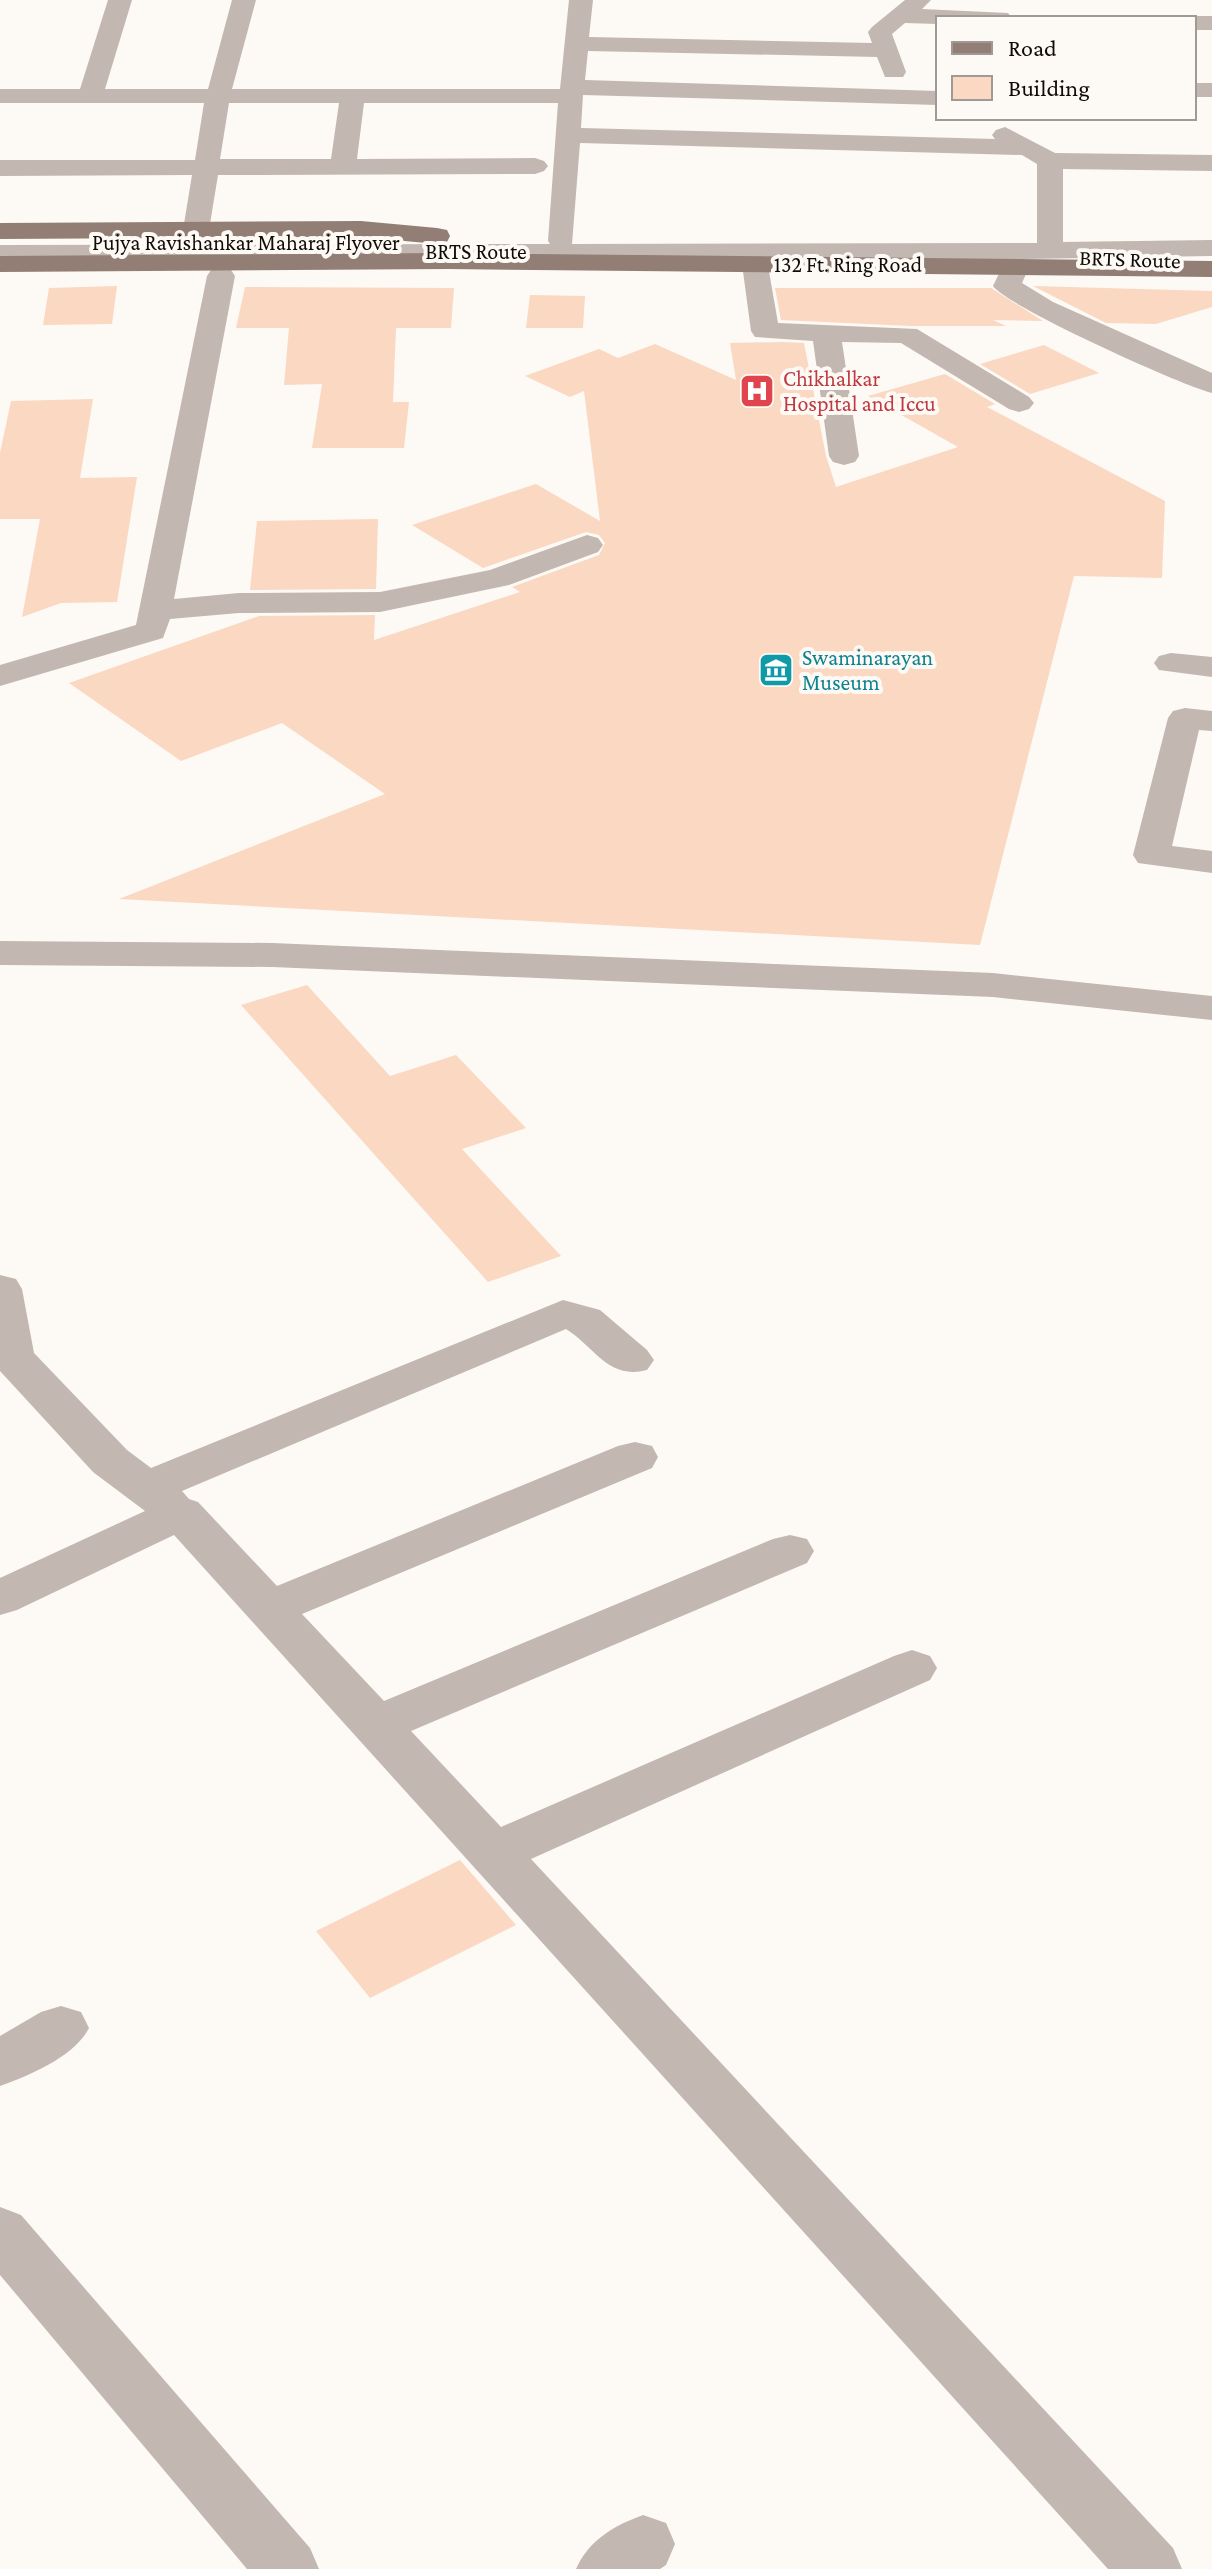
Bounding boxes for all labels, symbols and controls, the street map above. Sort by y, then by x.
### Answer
legend [936,16,1196,120]
text: Road [1008,34,1057,61]
text: Building [1008,74,1090,101]
street label: Pujya Ravishankar Maharaj Flyover [92,230,400,255]
street label: BRTS Route [425,239,527,264]
street label: BRTS Route [1079,245,1181,273]
street label: 132 Ft. Ring Road [774,252,923,277]
place label: Chikhalkar Hospital and Iccu [783,366,936,416]
hospital icon: Chikhalkar Hospital and Iccu [738,372,776,410]
place label: Swaminarayan Museum [802,645,933,695]
museum icon: Swaminarayan Museum [757,651,795,689]

